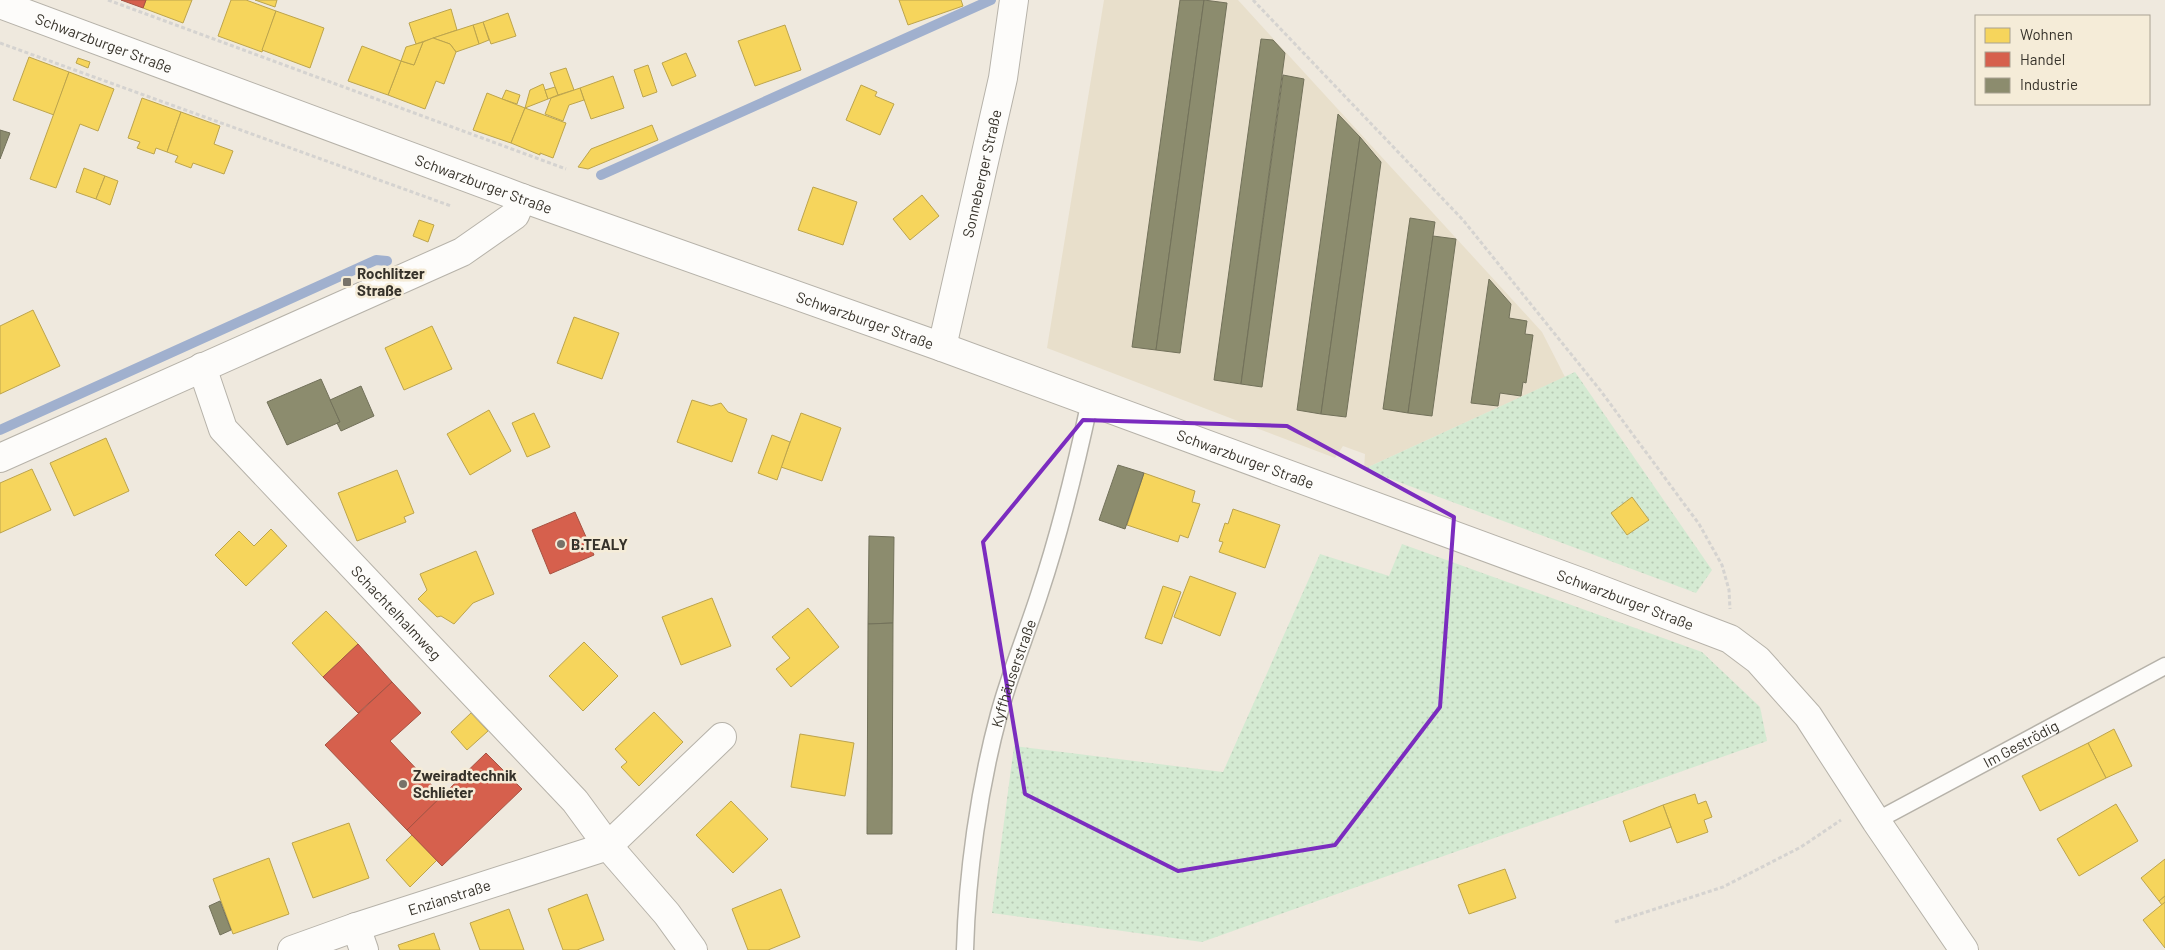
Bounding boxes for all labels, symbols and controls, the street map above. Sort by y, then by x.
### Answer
street label: Schwarzburger Straße [33,9,175,76]
legend [1975,15,2150,105]
text: Wohnen [2020,25,2073,43]
text: Handel [2020,50,2065,68]
text: Industrie [2020,75,2078,93]
street label: Sonneberger Straße [958,108,1005,239]
street label: Schwarzburger Straße [413,150,555,217]
place label: Rochlitzer Straße [357,264,425,299]
marker: Rochlitzer Straße [341,276,353,288]
street label: Schwarzburger Straße [794,287,936,352]
street label: Schwarzburger Straße [1175,425,1317,492]
place label: B.TEALY [571,535,628,553]
marker: B.TEALY [555,538,567,550]
street label: Schachtelhalmweg [348,562,445,663]
street label: Schwarzburger Straße [1555,565,1696,633]
street label: Kyffhäuserstraße [987,617,1039,729]
street label: Im Geströdig [1980,716,2061,771]
place label: Zweiradtechnik Schlieter [413,766,517,801]
marker: Zweiradtechnik Schlieter [397,778,409,790]
street label: Enzianstraße [406,875,493,919]

